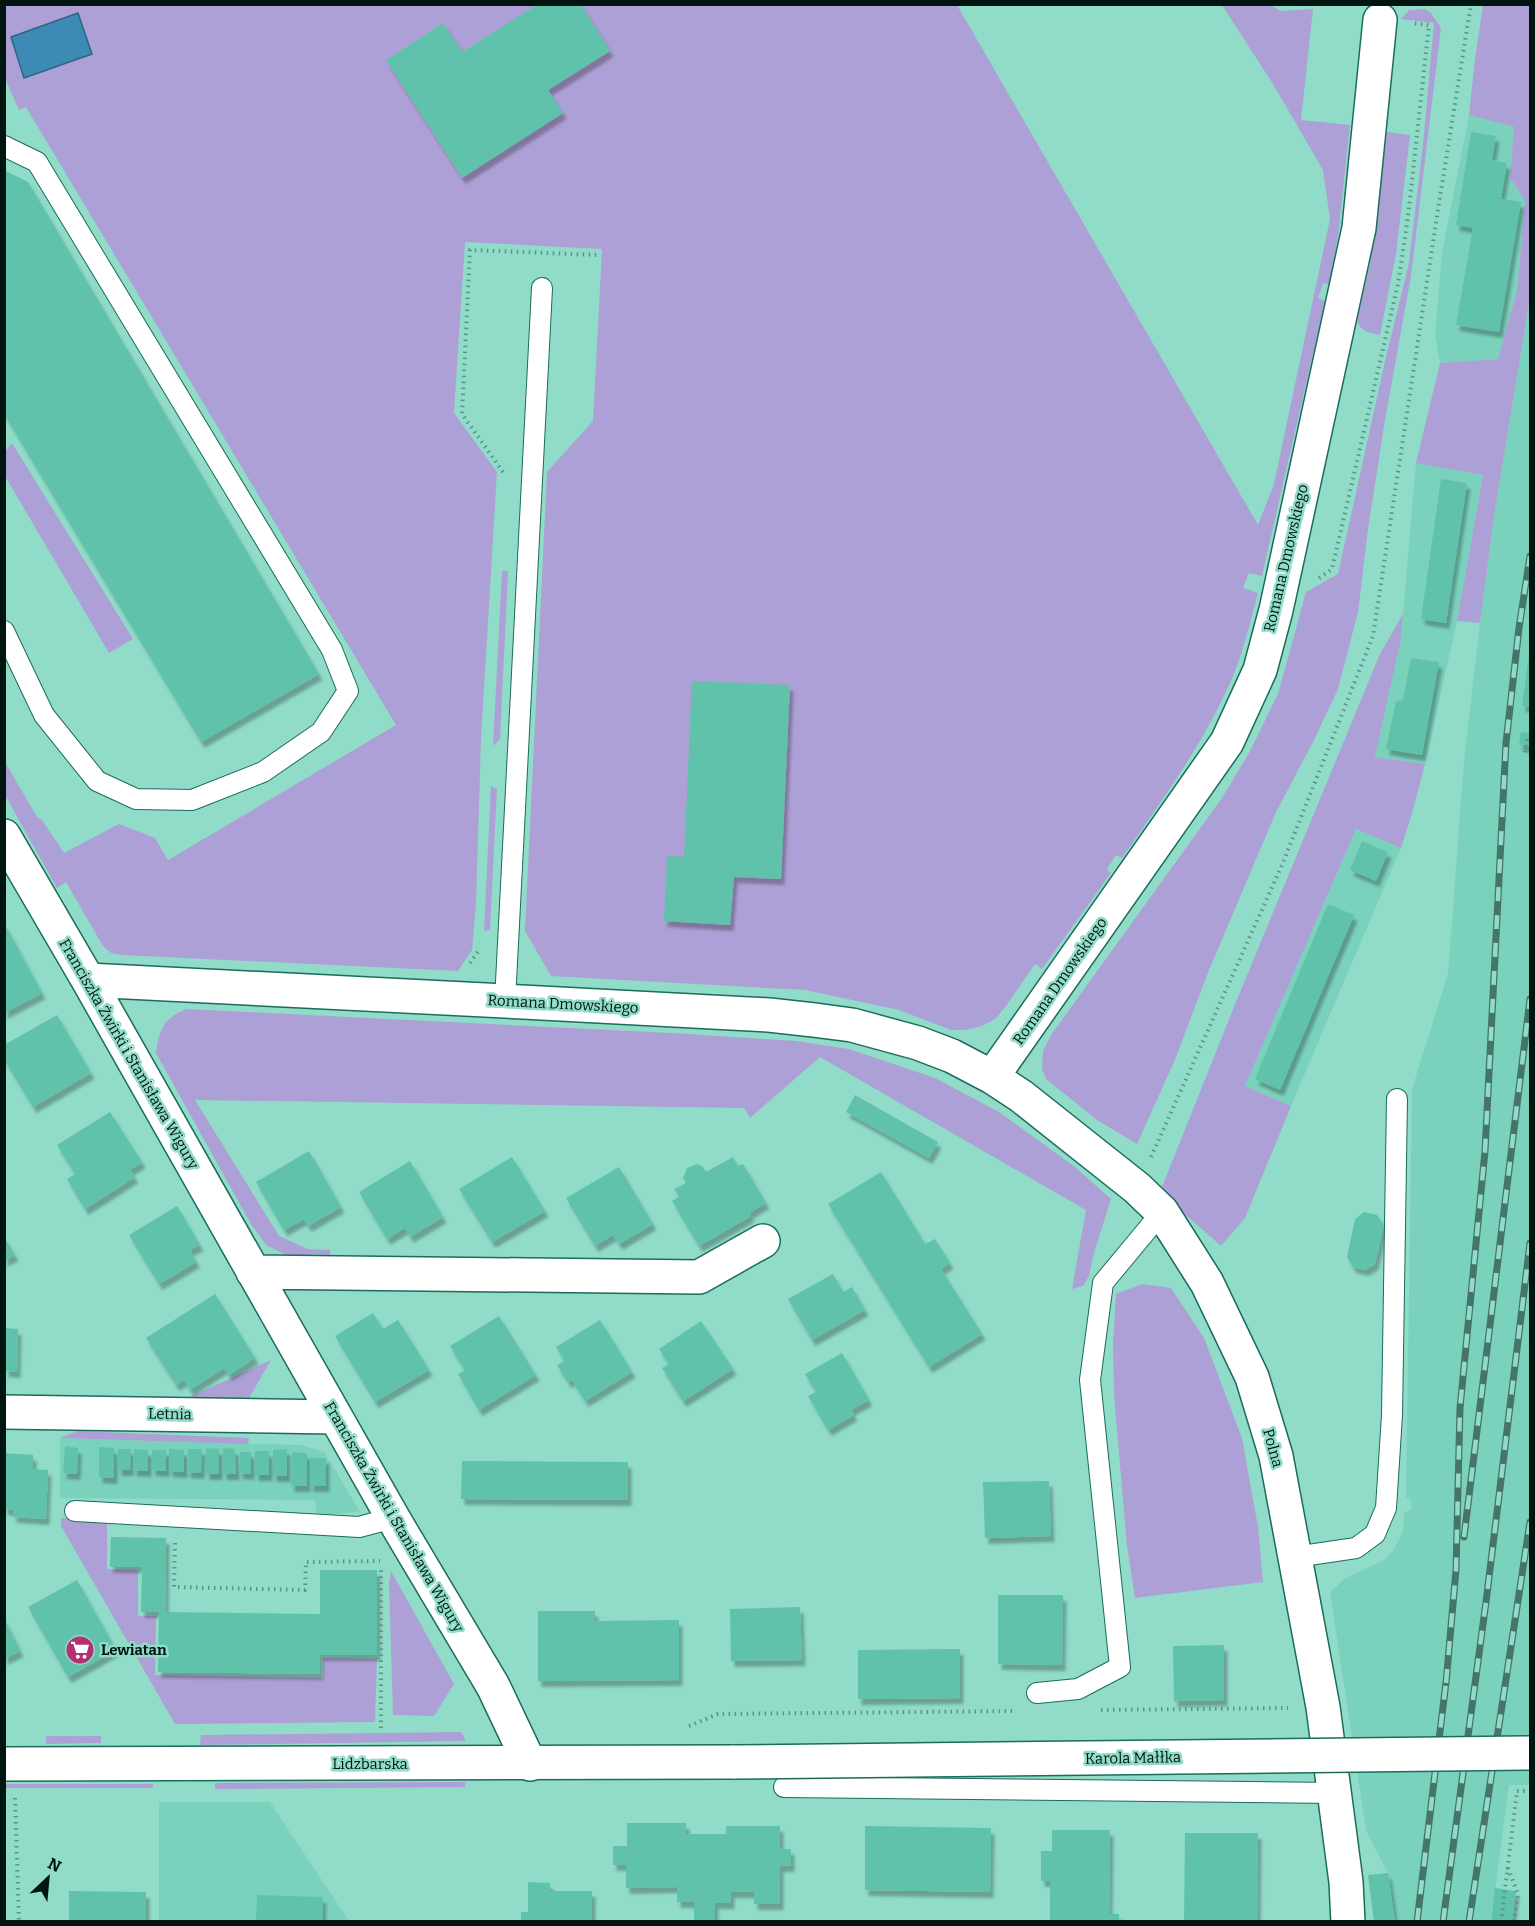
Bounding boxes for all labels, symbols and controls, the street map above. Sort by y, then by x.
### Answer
street label: Romana Dmowskiego [1260,482,1312,634]
street label: Romana Dmowskiego [1009,914,1111,1048]
street label: Franciszka Żwirki i Stanisława Wigury [55,936,203,1173]
street label: Romana Dmowskiego [487,991,639,1017]
street label: Franciszka Żwirki i Stanisława Wigury [320,1399,468,1636]
street label: Letnia [148,1405,192,1423]
street label: Polna [1259,1427,1287,1469]
supermarket icon: Lewiatan [64,1634,96,1666]
place label: Lewiatan [101,1641,167,1659]
street label: Karola Małłka [1085,1748,1181,1768]
street label: Lidzbarska [332,1755,408,1773]
north arrow [18,1848,78,1908]
text: N [45,1854,64,1876]

